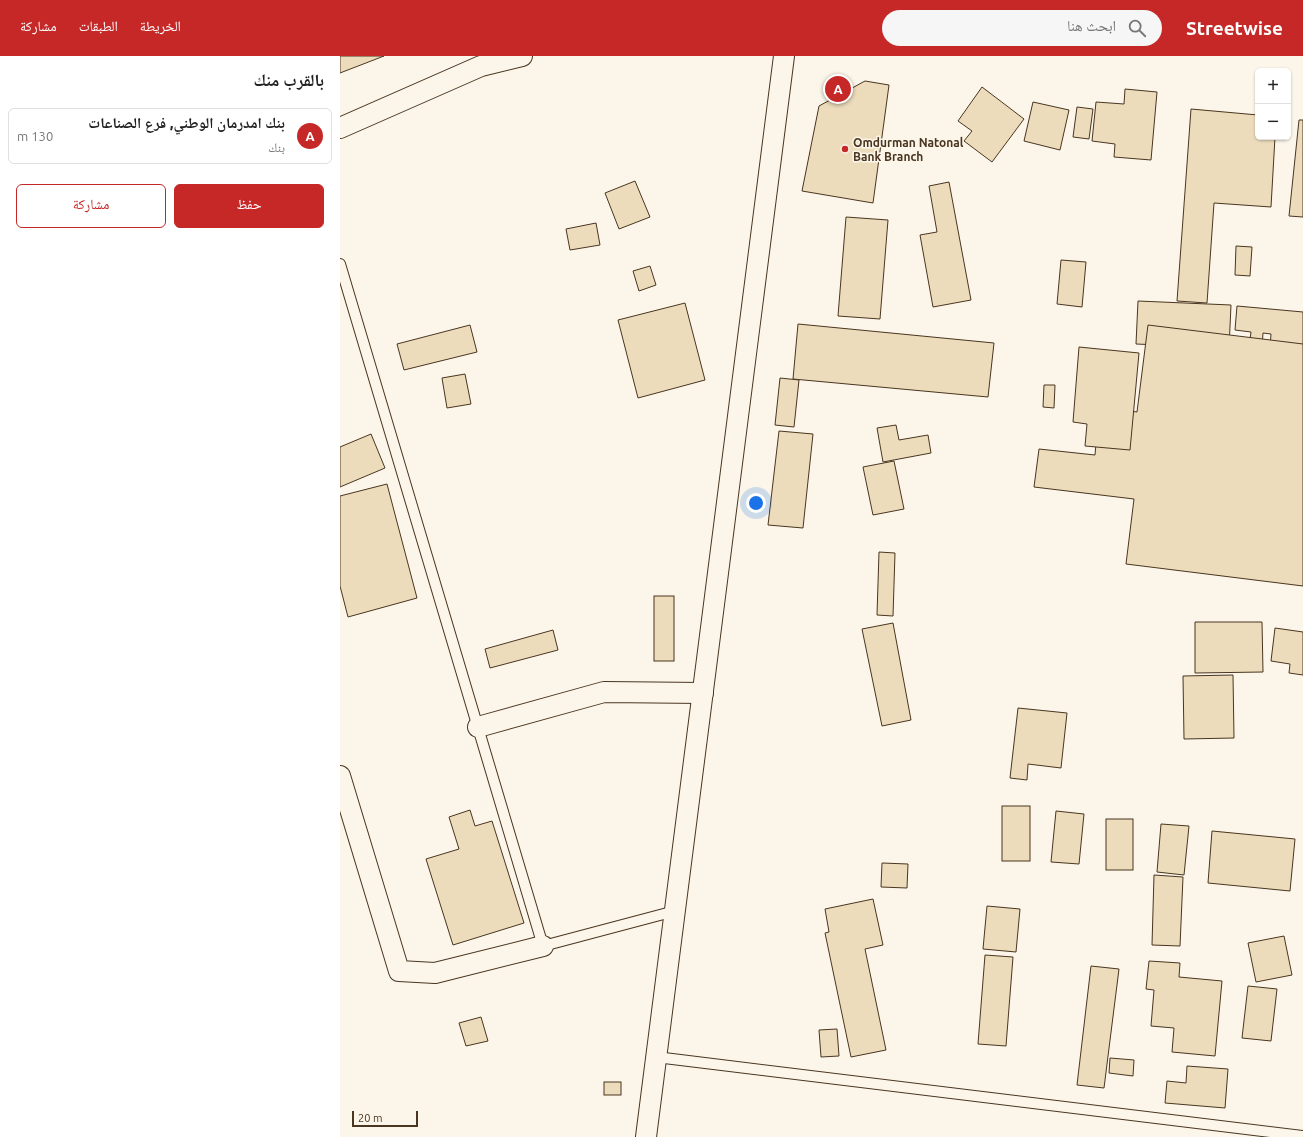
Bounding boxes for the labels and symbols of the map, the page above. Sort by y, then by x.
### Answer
pin: A [825,74,851,104]
place label: Omdurman Natonal Bank Branch [853,136,964,163]
marker: Omdurman Natonal Bank Branch [840,144,850,154]
your location [746,493,766,513]
scale bar [352,1109,418,1128]

